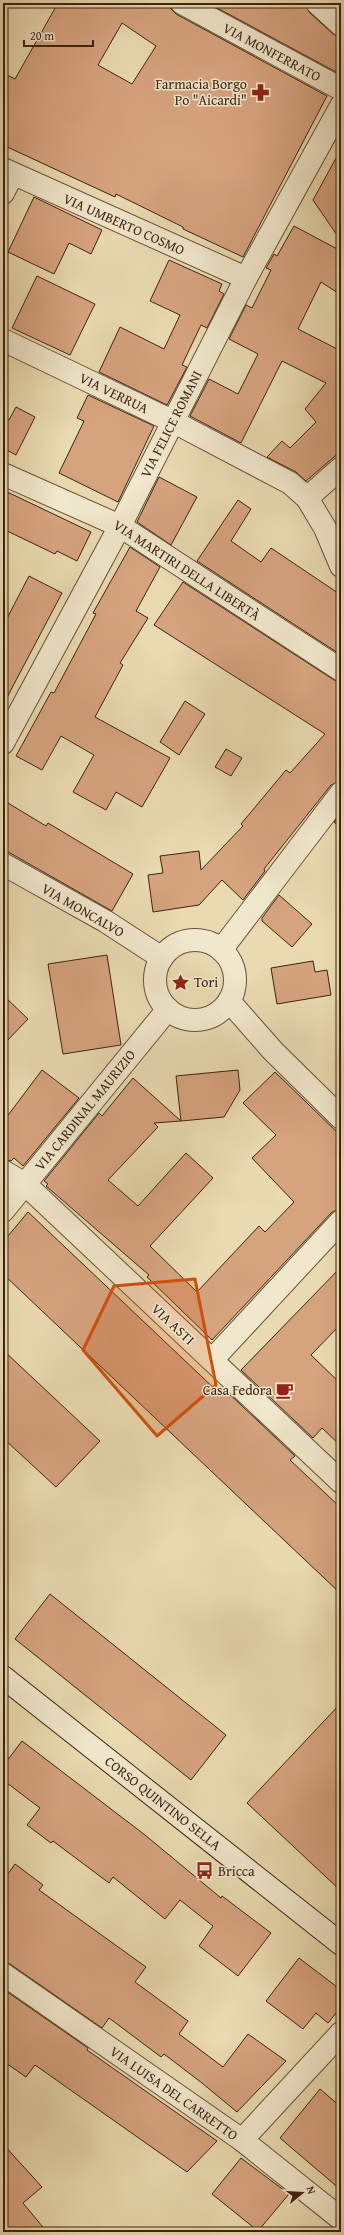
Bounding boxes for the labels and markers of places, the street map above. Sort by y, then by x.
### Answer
place label: Farmacia Borgo Po "Aicardi" [155,74,247,110]
pharmacy icon: Farmacia Borgo Po "Aicardi" [250,82,270,102]
place icon: Tori [171,972,191,992]
place label: Tori [194,972,218,992]
place label: Casa Fedora [203,1380,272,1400]
cafe icon: Casa Fedora [275,1380,295,1400]
bus stop icon: Bricca [195,1861,215,1881]
place label: Bricca [218,1861,255,1881]

